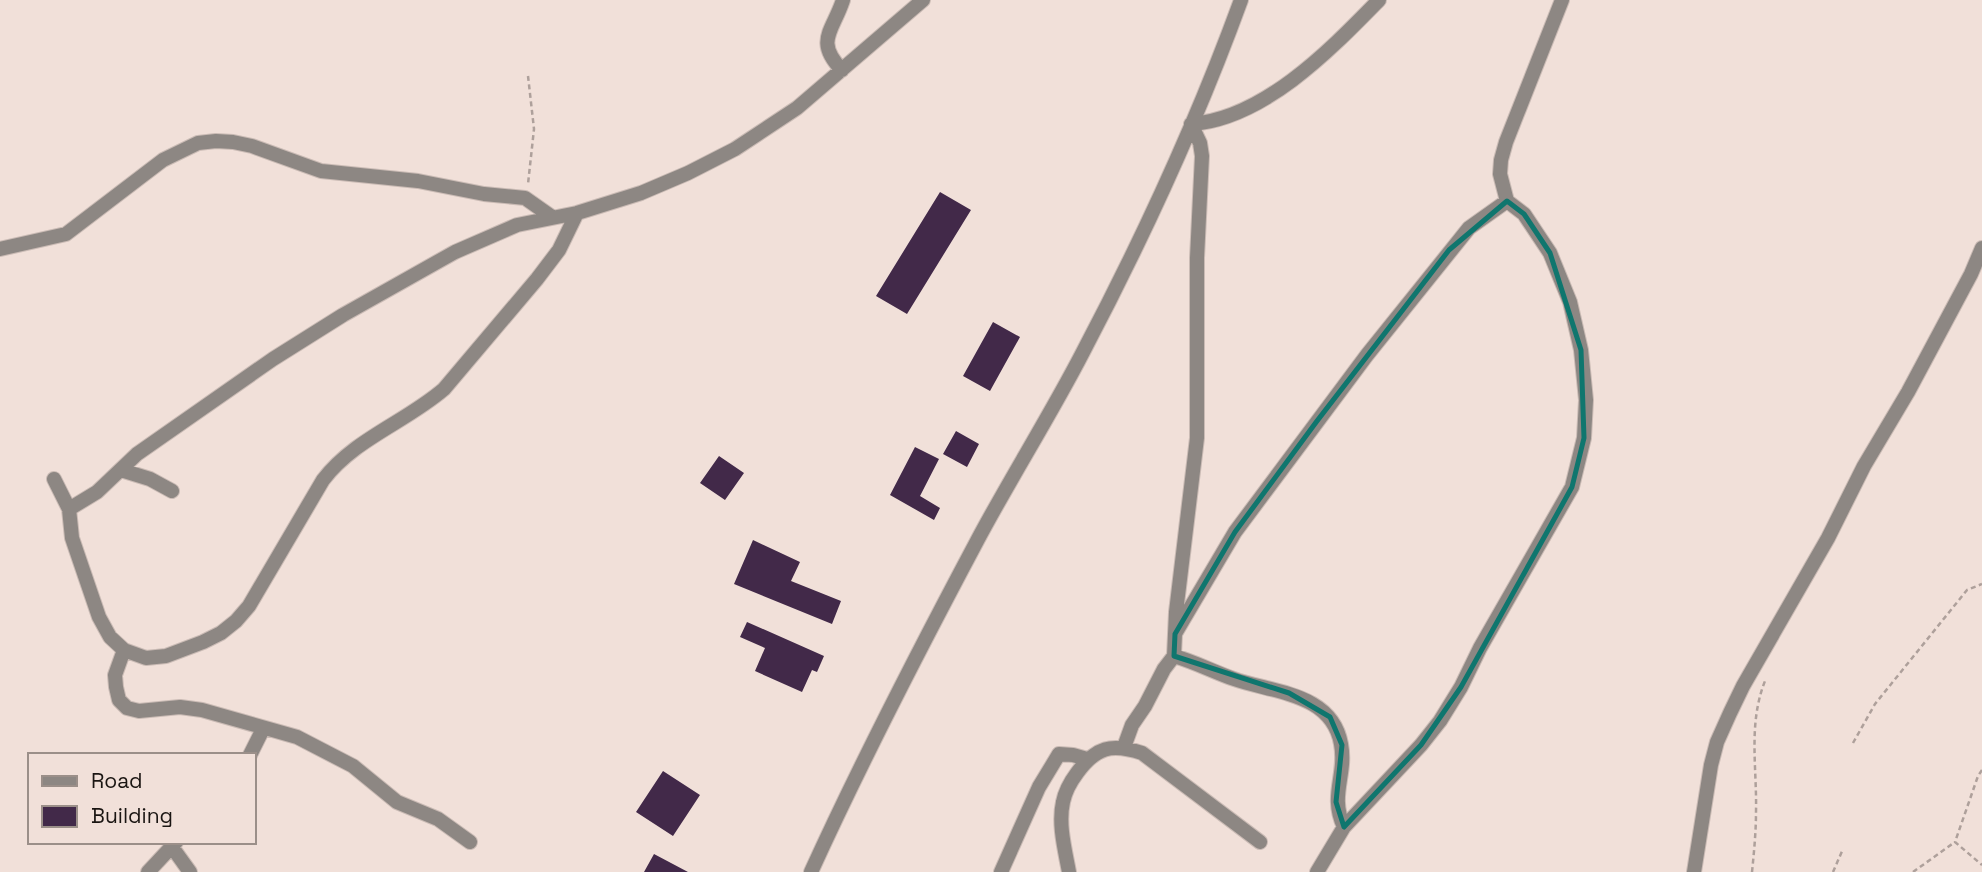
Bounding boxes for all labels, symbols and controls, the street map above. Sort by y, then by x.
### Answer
legend [28,753,256,844]
text: Road [91,767,143,794]
text: Building [91,802,173,829]

